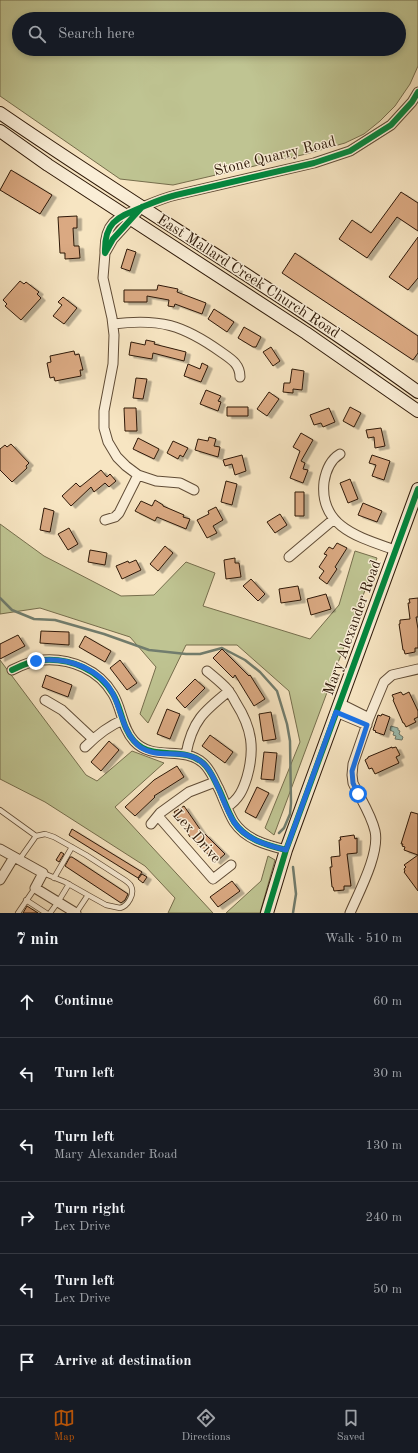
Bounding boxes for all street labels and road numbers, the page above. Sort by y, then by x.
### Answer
street label: Stone Quarry Road [213,135,338,179]
street label: East Mallard Creek Church Road [154,212,342,342]
street label: Mary Alexander Road [322,558,384,698]
street label: Lex Drive [169,808,223,867]

